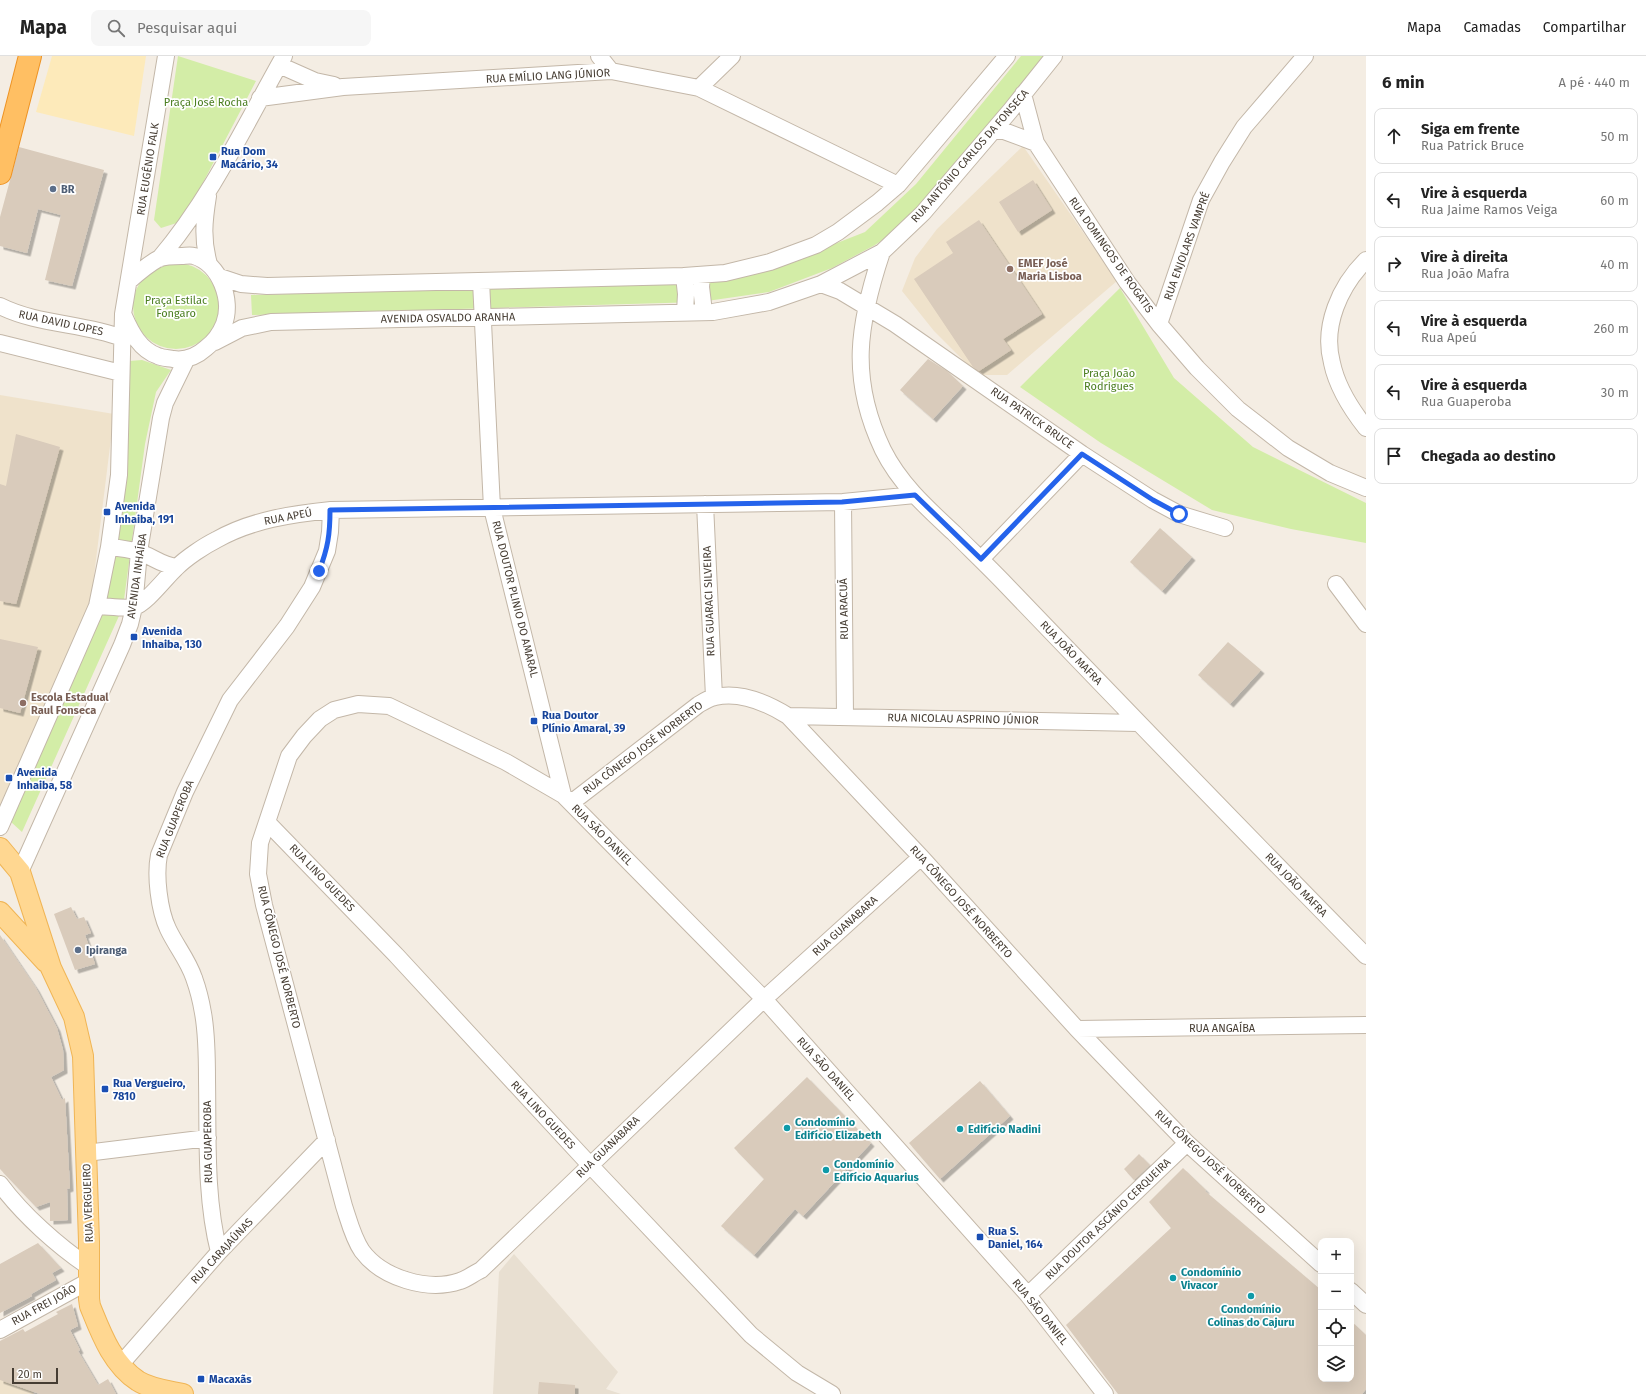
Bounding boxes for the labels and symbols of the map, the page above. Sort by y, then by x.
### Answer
street label: RUA EMÍLIO LANG JÚNIOR [485,65,611,86]
street label: RUA ANTÔNIO CARLOS DA FONSECA [908,86,1032,225]
park label: Praça José Rocha [164,96,248,109]
street label: RUA EUGÊNIO FALK [134,121,162,216]
place label: Rua Dom Macário, 34 [221,145,278,171]
marker: Rua Dom Macário, 34 [208,152,218,162]
place label: BR [61,183,75,196]
marker: BR [48,184,58,194]
street label: RUA ENJOLARS VAMPRÉ [1160,190,1213,302]
street label: RUA DOMINGOS DE ROGATIS [1066,195,1156,315]
place label: EMEF José Maria Lisboa [1018,257,1082,283]
marker: EMEF José Maria Lisboa [1005,264,1015,274]
park label: Praça Estilac Fongaro [145,294,207,320]
street label: RUA DAVID LOPES [17,308,105,338]
street label: AVENIDA OSVALDO ARANHA [381,310,516,326]
park label: Praça João Rodrigues [1083,367,1135,393]
street label: RUA PATRICK BRUCE [988,385,1076,452]
place label: Avenida Inhaiba, 191 [114,500,174,526]
street label: RUA APEÚ [263,505,313,528]
route start [1170,505,1188,523]
marker: Avenida Inhaiba, 191 [102,507,112,517]
street label: RUA DOUTOR PLINIO DO AMARAL [489,519,541,679]
street label: AVENIDA INHAÍBA [124,532,150,619]
street label: RUA GUARACI SILVEIRA [701,545,717,657]
route end [310,562,328,580]
street label: RUA ARACUÃ [837,577,851,640]
street label: RUA JOÃO MAFRA [1037,618,1105,688]
place label: Avenida Inhaiba, 130 [141,625,203,651]
marker: Avenida Inhaiba, 130 [129,632,139,642]
place label: Escola Estadual Raul Fonseca [31,691,109,717]
marker: Escola Estadual Raul Fonseca [18,698,28,708]
street label: RUA CÔNEGO JOSÉ NORBERTO [580,698,705,797]
place label: Rua Doutor Plínio Amaral, 39 [542,709,625,735]
street label: RUA NICOLAU ASPRINO JÚNIOR [887,710,1039,727]
marker: Rua Doutor Plínio Amaral, 39 [529,716,539,726]
place label: Avenida Inhaiba, 58 [16,766,73,792]
marker: Avenida Inhaiba, 58 [4,773,14,783]
street label: RUA GUAPEROBA [153,778,197,860]
street label: RUA SÃO DANIEL [569,802,636,869]
street label: RUA LINO GUEDES [287,842,357,914]
street label: RUA CÔNEGO JOSÉ NORBERTO [907,842,1016,961]
street label: RUA JOÃO MAFRA [1262,850,1330,920]
street label: RUA CÔNEGO JOSÉ NORBERTO [255,884,304,1030]
street label: RUA GUANABARA [810,893,881,959]
place label: Ipiranga [86,944,127,957]
marker: Ipiranga [73,945,83,955]
street label: RUA ANGAÍBA [1189,1021,1256,1035]
street label: RUA SÃO DANIEL [794,1035,858,1104]
place label: Rua Vergueiro, 7810 [113,1077,186,1103]
street label: RUA LINO GUEDES [508,1078,578,1152]
marker: Rua Vergueiro, 7810 [100,1084,110,1094]
street label: RUA GUAPEROBA [201,1100,215,1183]
street label: RUA CÔNEGO JOSÉ NORBERTO [1152,1106,1269,1217]
street label: RUA GUANABARA [574,1113,643,1181]
place label: Condomínio Edifício Elizabeth [795,1116,882,1142]
marker: Condomínio Edifício Elizabeth [782,1123,792,1133]
place label: Edifício Nadini [968,1123,1041,1136]
marker: Edifício Nadini [955,1124,965,1134]
street label: RUA DOUTOR ASCÂNIO CERQUEIRA [1043,1155,1174,1282]
place label: Condomínio Edifício Aquarius [834,1158,920,1184]
street label: RUA VERGUEIRO [80,1163,96,1243]
marker: Condomínio Edifício Aquarius [821,1165,831,1175]
street label: RUA CARAJAÚNAS [188,1215,256,1287]
place label: Rua S. Daniel, 164 [988,1225,1043,1251]
marker: Rua S. Daniel, 164 [975,1232,985,1242]
place label: Condomínio Vivacor [1180,1266,1242,1292]
marker: Condomínio Vivacor [1168,1273,1178,1283]
street label: RUA SÃO DANIEL [1009,1276,1071,1348]
street label: RUA FREI JOÃO [9,1282,79,1328]
marker: Condomínio Colinas do Cajuru [1246,1291,1256,1301]
place label: Condomínio Colinas do Cajuru [1208,1303,1294,1329]
scale bar [12,1366,58,1385]
place label: Macaxãs [209,1373,252,1386]
marker: Macaxãs [196,1374,206,1384]

